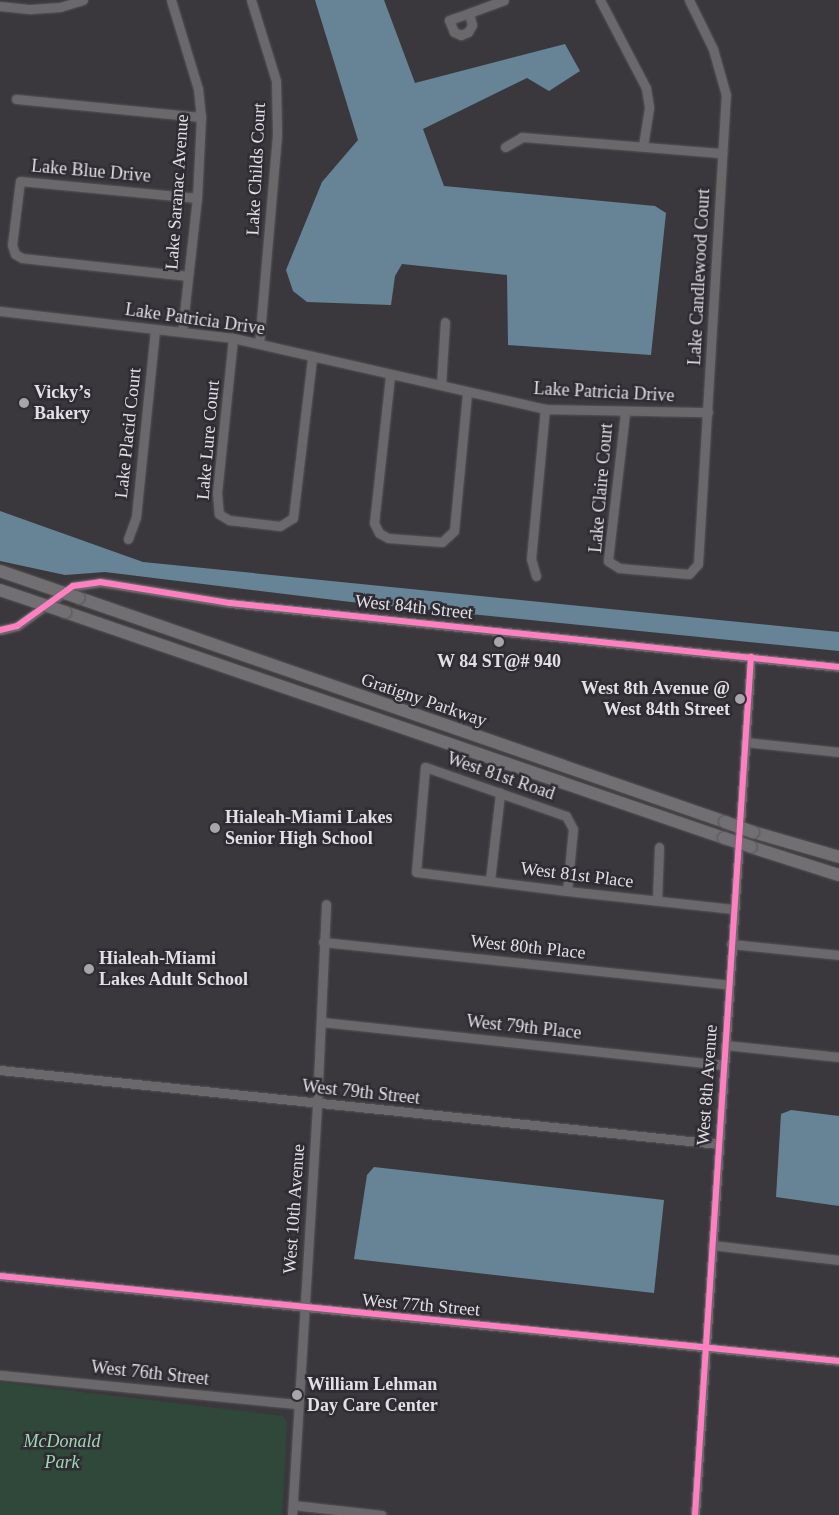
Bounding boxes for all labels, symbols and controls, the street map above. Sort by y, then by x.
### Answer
street label: Lake Childs Court [242,102,270,236]
street label: Lake Saranac Avenue [161,113,193,271]
street label: Lake Blue Drive [30,155,152,187]
street label: Lake Candlewood Court [684,188,714,366]
street label: Lake Patricia Drive [124,298,266,340]
street label: Lake Placid Court [110,367,146,499]
street label: Lake Patricia Drive [533,378,675,406]
street label: Lake Lure Court [192,379,224,501]
place label: Vicky’s Bakery [34,382,91,424]
marker: Vicky’s Bakery [18,397,30,409]
street label: Lake Claire Court [585,422,617,554]
street label: West 84th Street [354,590,474,624]
marker: W 84 ST@# 940 [493,636,505,648]
place label: W 84 ST@# 940 [437,650,561,672]
street label: Gratigny Parkway [358,668,490,732]
place label: West 8th Avenue @ West 84th Street [580,678,730,721]
marker: West 8th Avenue @ West 84th Street [734,693,746,705]
street label: West 81st Road [444,747,558,805]
place label: Hialeah-Miami Lakes Senior High School [225,807,392,850]
marker: Hialeah-Miami Lakes Senior High School [209,822,221,834]
street label: West 81st Place [519,857,635,893]
street label: West 80th Place [469,930,587,964]
place label: Hialeah-Miami Lakes Adult School [99,948,249,991]
marker: Hialeah-Miami Lakes Adult School [83,963,95,975]
street label: West 79th Place [465,1010,583,1044]
street label: West 8th Avenue [692,1023,722,1147]
street label: West 79th Street [301,1075,421,1109]
street label: West 10th Avenue [279,1143,309,1275]
street label: West 77th Street [361,1289,481,1321]
street label: West 76th Street [90,1356,210,1390]
place label: William Lehman Day Care Center [307,1374,438,1416]
marker: William Lehman Day Care Center [291,1389,303,1401]
park label: McDonald Park [24,1431,100,1474]

